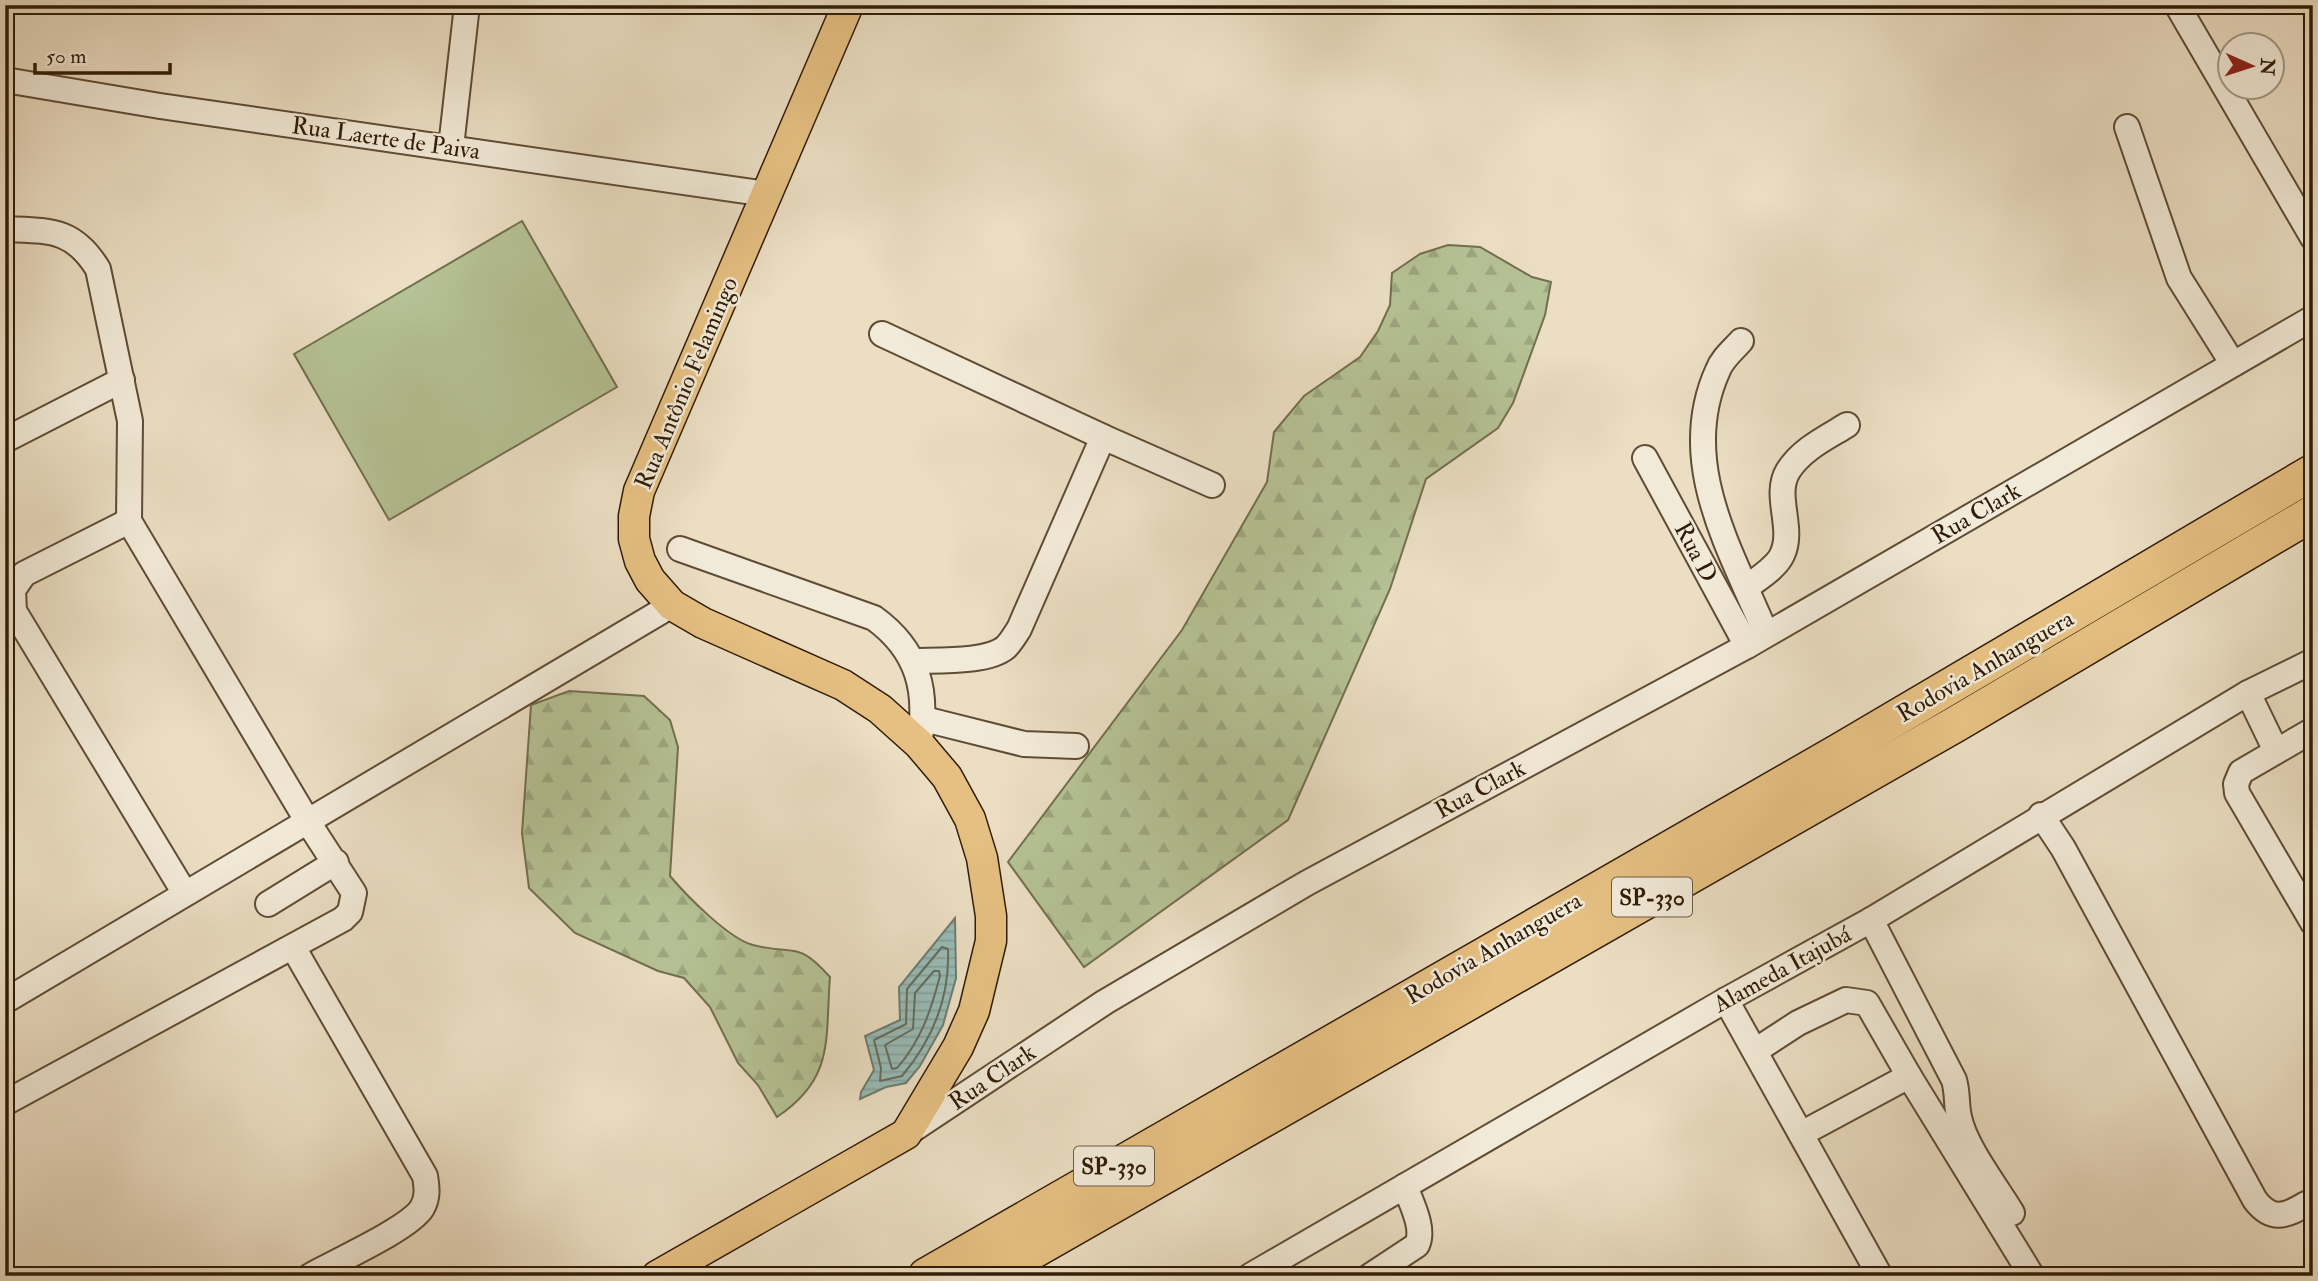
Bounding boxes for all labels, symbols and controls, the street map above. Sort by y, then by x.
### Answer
scale bar [35,32,170,76]
north arrow [2216,32,2286,102]
text: 50 m [46,43,87,70]
text: N [2254,57,2279,77]
street label: Rua Laerte de Paiva [290,110,483,167]
street label: Rua Antônio Felamingo [628,272,745,494]
street label: Rua Clark [1926,475,2027,551]
street label: Rua D [1667,517,1724,588]
street label: Rodovia Anhanguera [1891,603,2080,730]
street label: Rua Clark [1430,752,1531,826]
road number: SP-330 [1612,877,1692,916]
street label: Rodovia Anhanguera [1399,885,1588,1012]
street label: Alameda Itajubá [1707,918,1858,1021]
street label: Rua Clark [943,1037,1042,1118]
road number: SP-330 [1074,1147,1154,1186]

